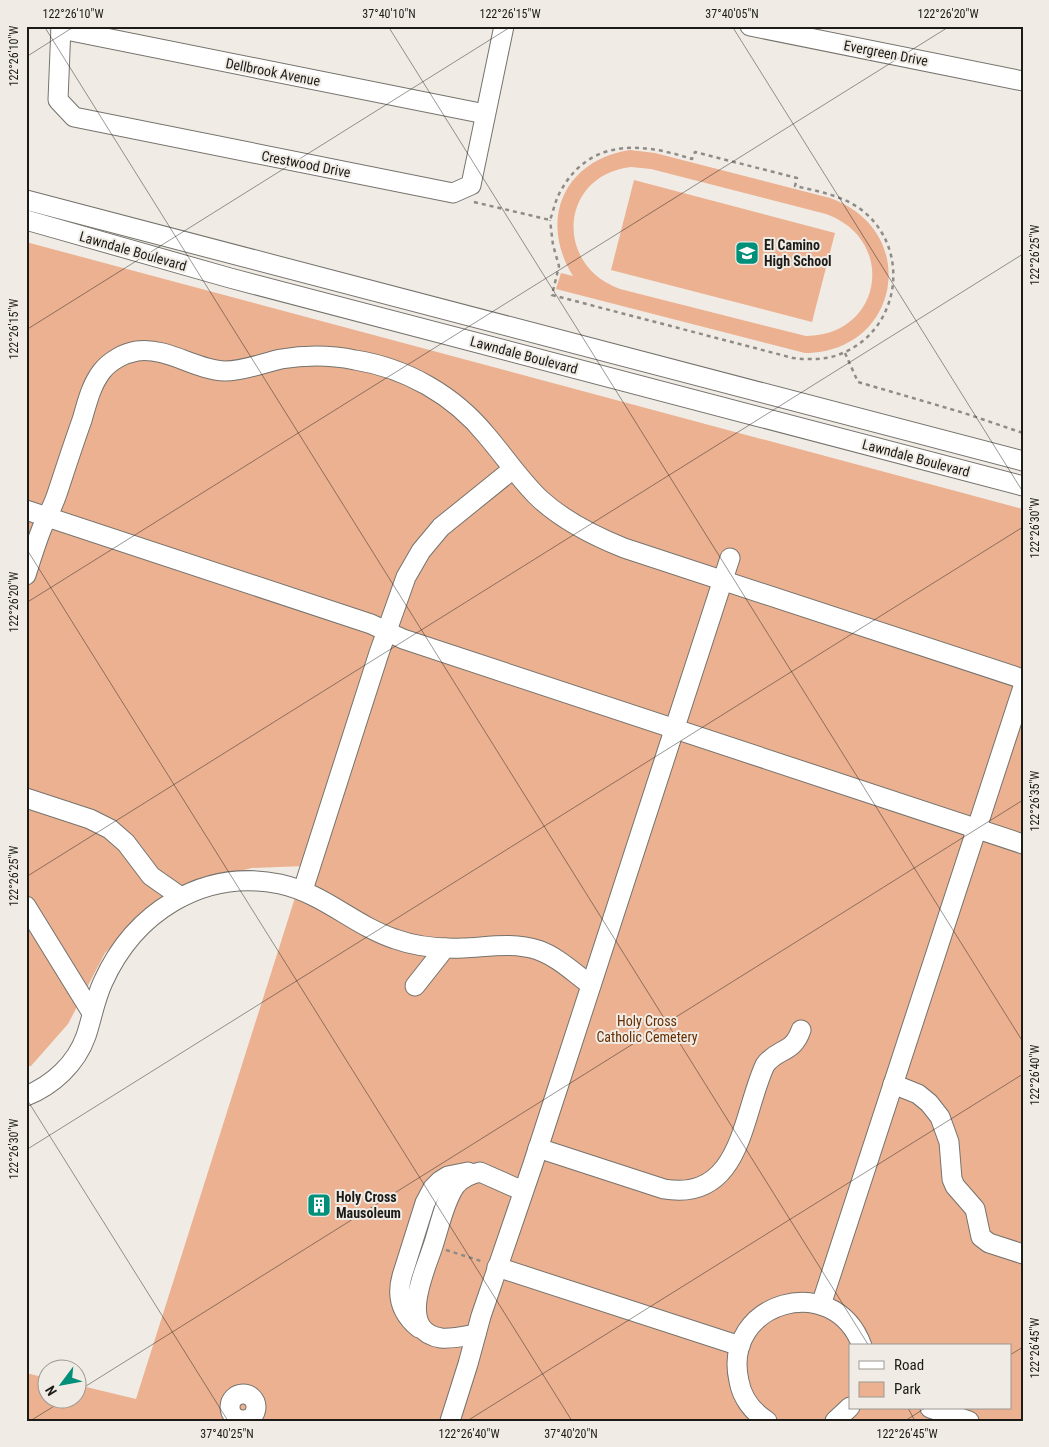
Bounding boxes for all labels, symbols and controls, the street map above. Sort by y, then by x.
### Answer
text: 122°26'10"W [42,7,104,21]
text: 37°40'10"N [362,7,416,21]
text: 122°26'15"W [479,7,541,21]
text: 37°40'05"N [705,7,759,21]
text: 122°26'20"W [917,7,979,21]
text: 122°26'10"W [7,25,21,87]
street label: Evergreen Drive [843,37,930,69]
street label: Dellbrook Avenue [224,55,322,89]
street label: Crestwood Drive [260,148,352,181]
text: 122°26'25"W [1028,224,1042,286]
street label: Lawndale Boulevard [78,228,188,274]
place label: El Camino High School [764,237,832,269]
school or university icon: El Camino High School [734,240,760,266]
text: 122°26'15"W [7,298,21,360]
street label: Lawndale Boulevard [468,333,580,377]
street label: Lawndale Boulevard [860,436,972,480]
text: 122°26'30"W [1028,497,1042,559]
text: 122°26'20"W [7,571,21,633]
text: 122°26'35"W [1028,770,1042,832]
text: 122°26'25"W [7,845,21,907]
park label: Holy Cross Catholic Cemetery [596,1013,698,1045]
text: 122°26'40"W [1028,1044,1042,1106]
text: 122°26'30"W [7,1118,21,1180]
place label: Holy Cross Mausoleum [336,1189,401,1221]
building icon: Holy Cross Mausoleum [306,1192,332,1218]
text: 122°26'45"W [1028,1317,1042,1379]
legend [849,1344,1012,1410]
text: Road [894,1356,924,1374]
north arrow [38,1360,88,1410]
text: Park [894,1380,921,1398]
text: N [42,1383,60,1399]
text: 37°40'25"N [200,1427,254,1441]
text: 122°26'40"W [438,1427,500,1441]
text: 37°40'20"N [544,1427,598,1441]
text: 122°26'45"W [876,1427,938,1441]

